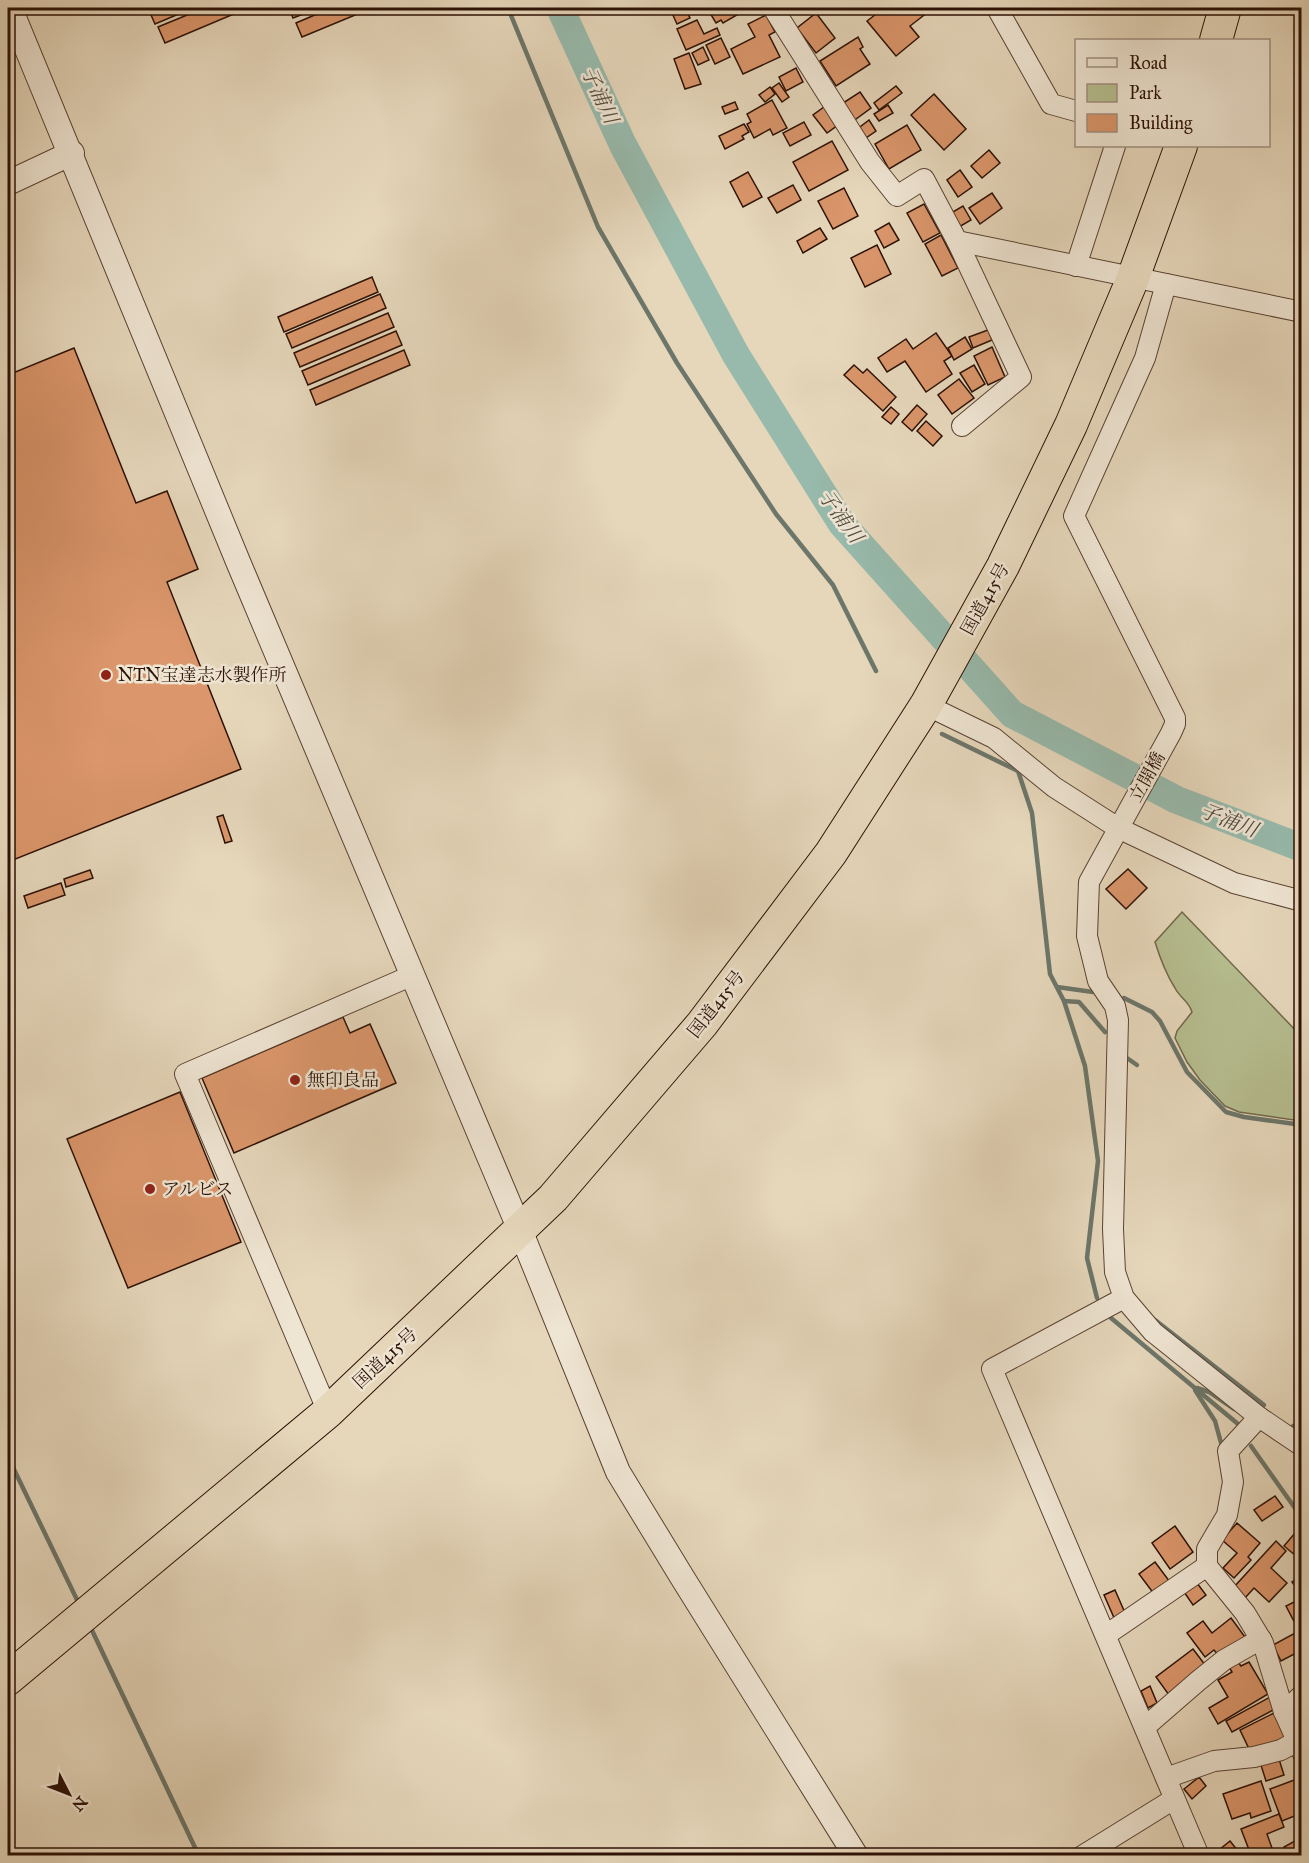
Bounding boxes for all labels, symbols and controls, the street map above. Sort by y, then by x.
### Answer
legend [1075,39,1270,147]
text: Road [1129,52,1167,74]
water label: 子浦川 [576,63,624,129]
text: Park [1129,82,1162,104]
text: Building [1129,112,1193,135]
water label: 子浦川 [814,485,870,549]
street label: 国道415号 [956,559,1014,639]
place label: NTN宝達志水製作所 [118,664,287,686]
marker: NTN宝達志水製作所 [99,668,113,682]
street label: 立開橋 [1124,748,1170,806]
water label: 子浦川 [1197,798,1263,843]
street label: 国道415号 [683,966,749,1042]
place label: 無印良品 [307,1069,379,1091]
marker: 無印良品 [288,1073,302,1087]
place label: アルビス [162,1178,233,1200]
marker: アルビス [143,1182,157,1196]
street label: 国道415号 [348,1323,422,1393]
north arrow [39,1764,99,1824]
text: N [68,1792,91,1815]

